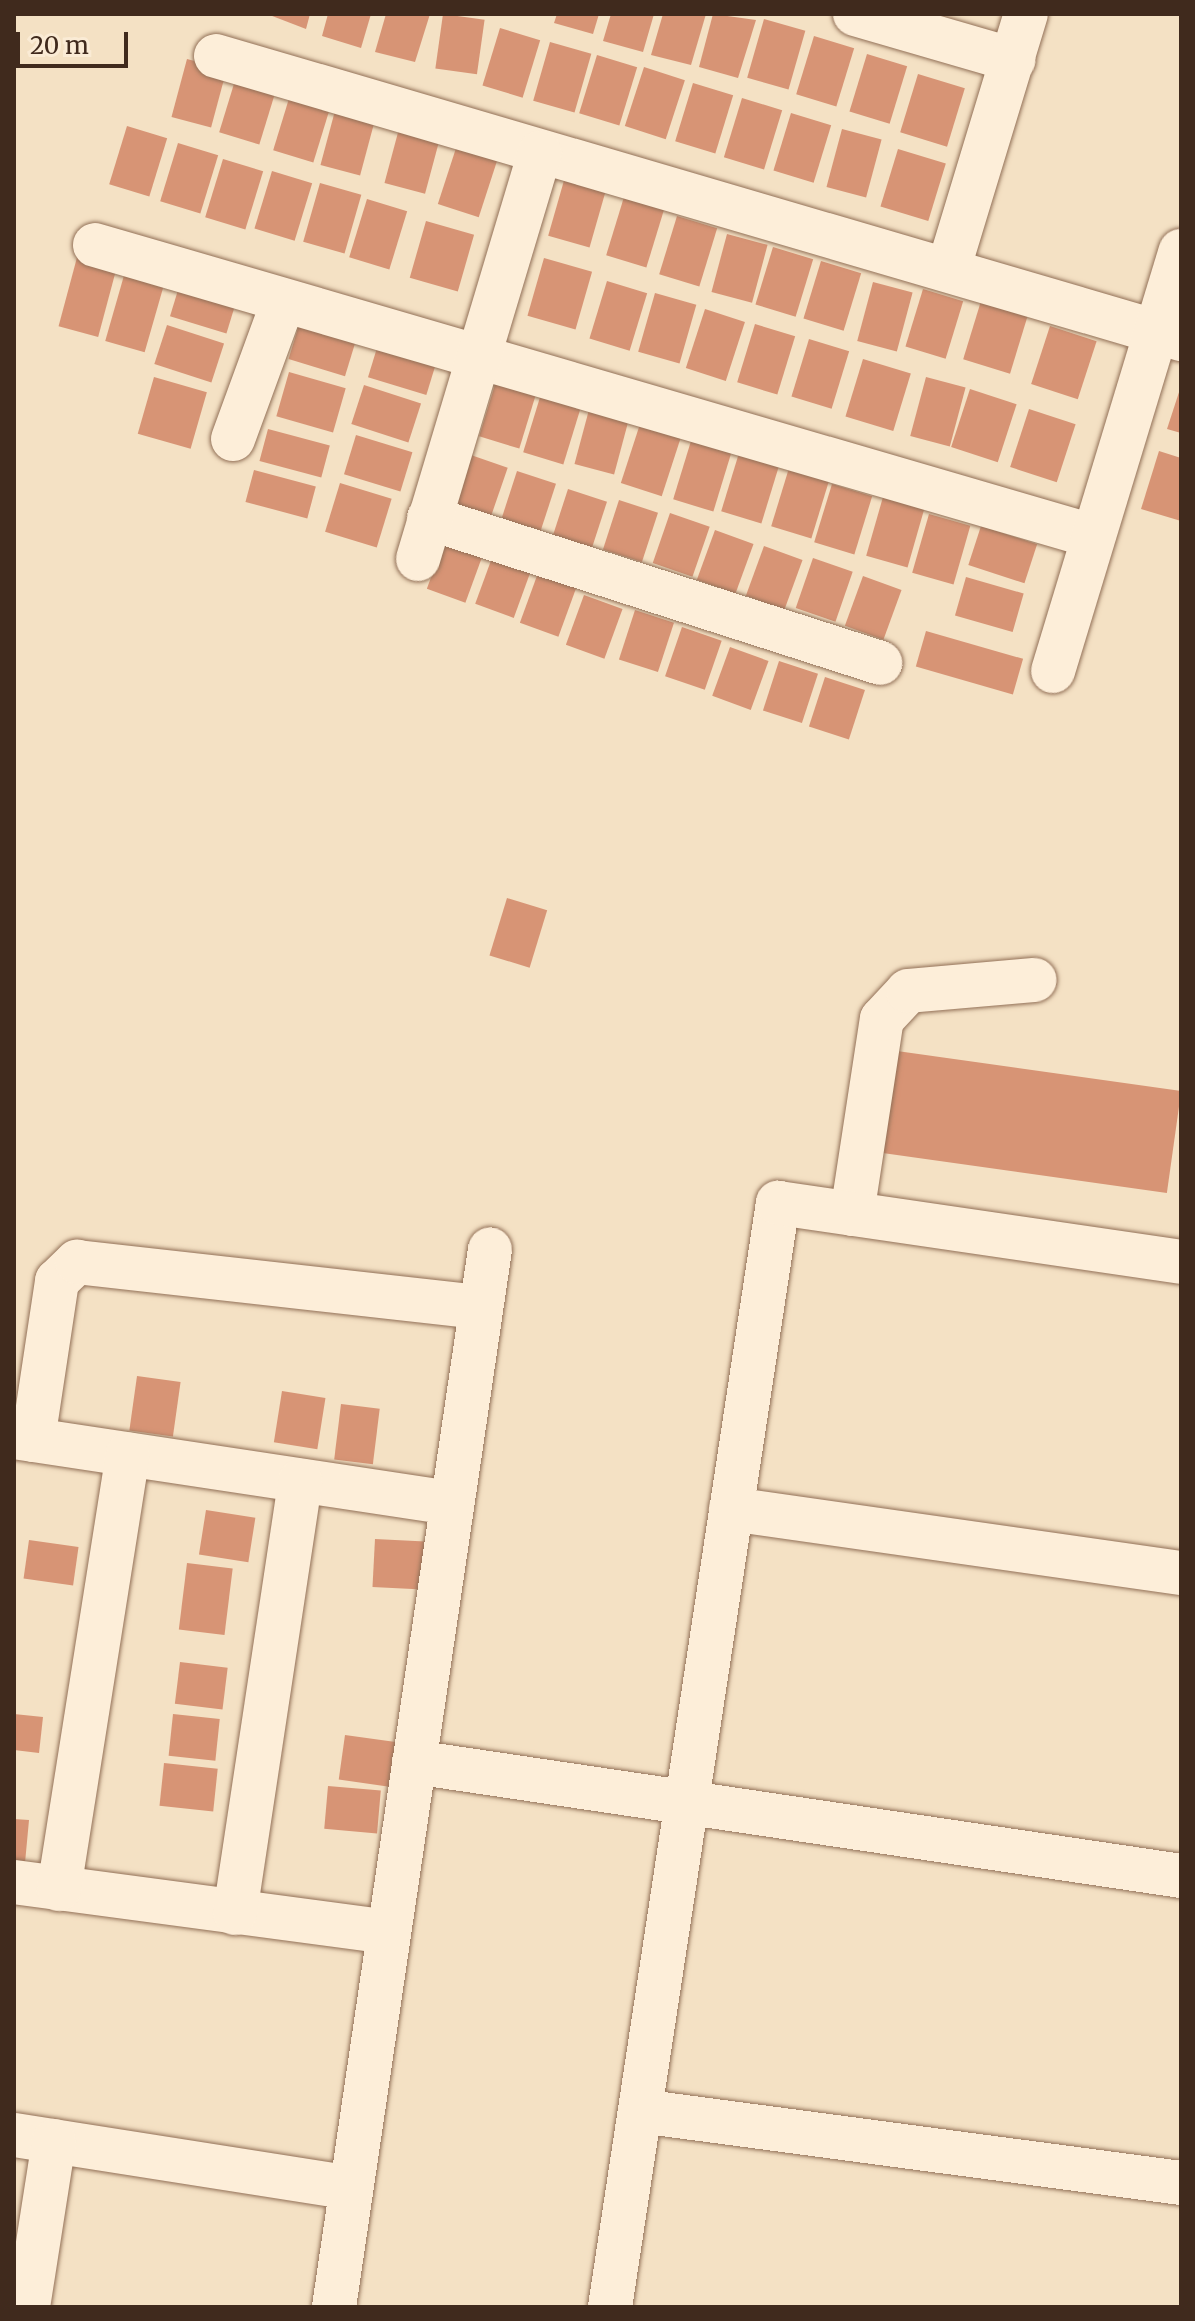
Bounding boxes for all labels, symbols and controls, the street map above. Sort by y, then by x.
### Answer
scale bar [20,16,132,66]
text: 20 m [30,30,89,61]

